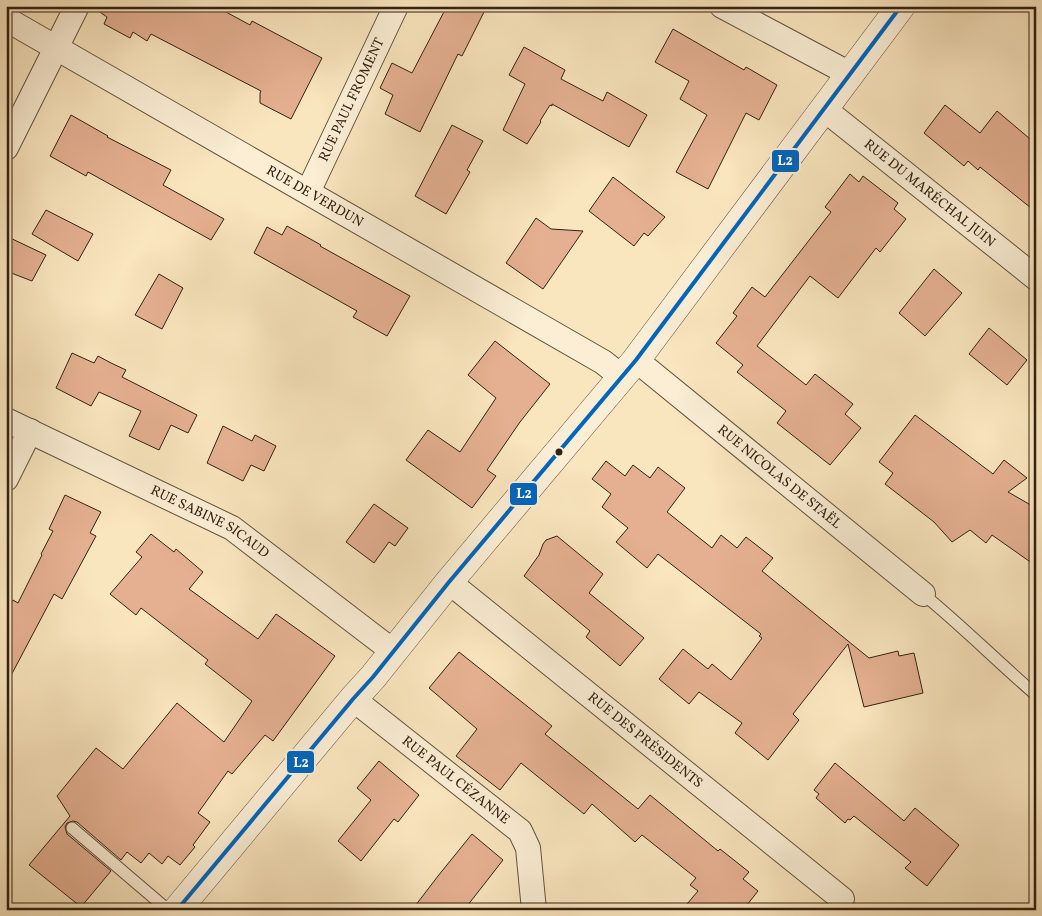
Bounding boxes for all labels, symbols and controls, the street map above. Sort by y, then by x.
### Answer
street label: RUE PAUL FROMENT [314,35,389,165]
street label: RUE DU MARÉCHAL JUIN [860,135,999,251]
line badge: L2 [771,149,800,173]
text: L2 [777,152,793,171]
street label: RUE DE VERDUN [263,161,367,232]
street label: RUE NICOLAS DE STAËL [713,421,846,533]
unlabelled marker [554,447,564,457]
street label: RUE SABINE SICAUD [147,481,273,563]
line badge: L2 [509,482,538,506]
text: L2 [516,485,532,504]
street label: RUE DES PRÉSIDENTS [584,688,707,792]
street label: RUE PAUL CÉZANNE [398,732,514,829]
line badge: L2 [286,750,315,774]
text: L2 [293,754,309,773]

